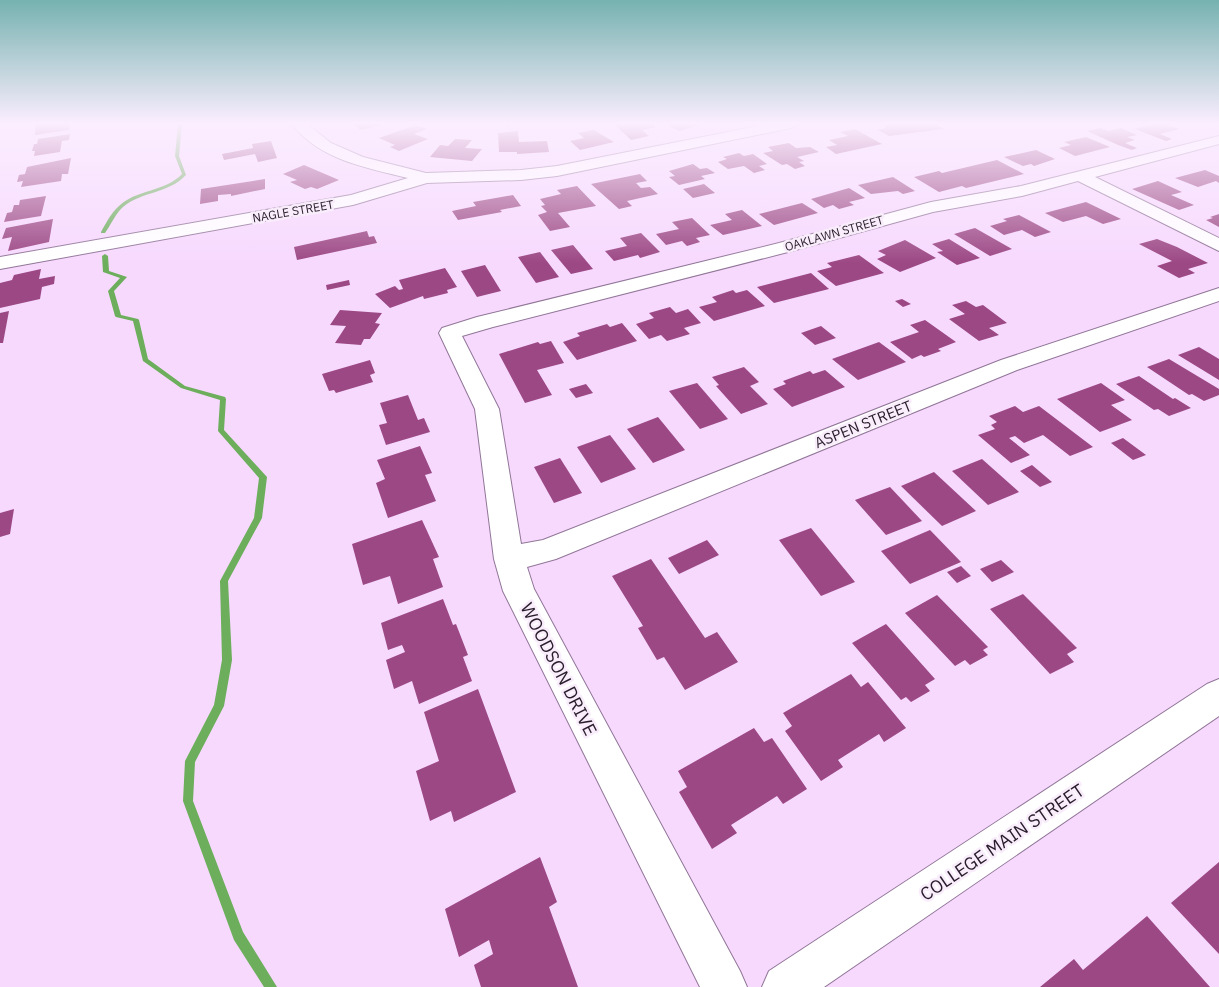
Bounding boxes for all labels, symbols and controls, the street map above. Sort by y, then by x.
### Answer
street label: NAGLE STREET [251,196,335,226]
street label: OAKLAWN STREET [783,212,885,254]
street label: ASPEN STREET [812,396,915,452]
street label: WOODSON DRIVE [516,599,602,739]
street label: COLLEGE MAIN STREET [916,778,1088,906]

